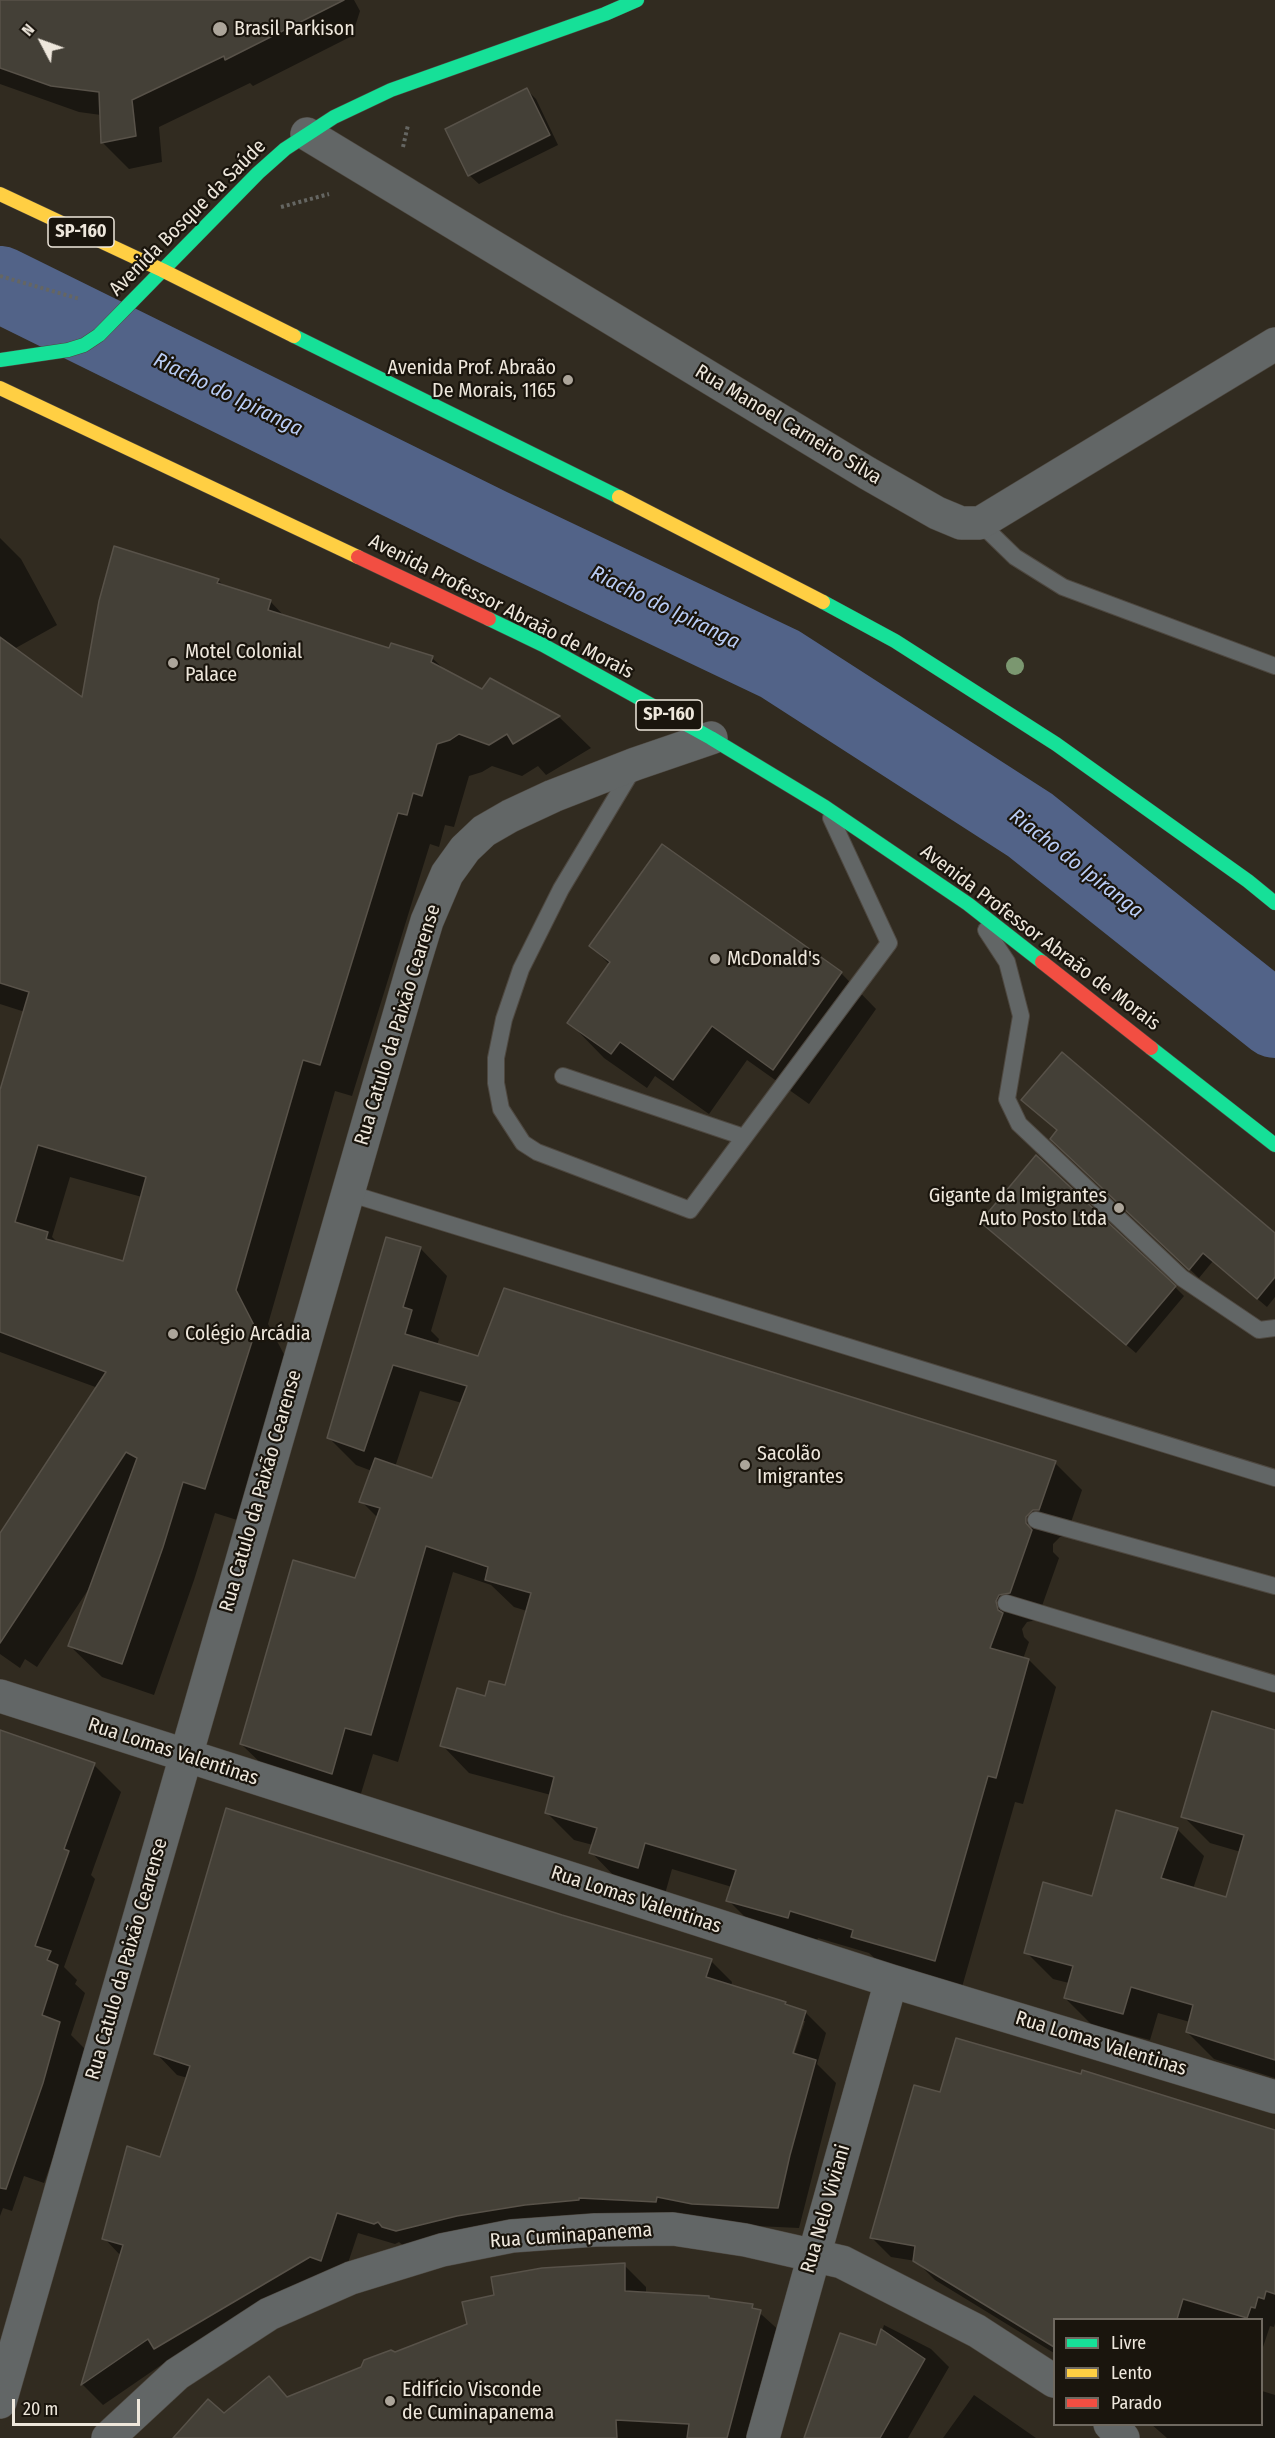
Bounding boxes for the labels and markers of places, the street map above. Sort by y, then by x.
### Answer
place label: Brasil Parkison [234,17,355,41]
marker: Brasil Parkison [211,20,229,38]
place label: Avenida Prof. Abraão De Morais, 1165 [387,356,556,403]
marker: Avenida Prof. Abraão De Morais, 1165 [561,373,575,387]
place label: Motel Colonial Palace [185,640,302,687]
marker: Motel Colonial Palace [166,656,180,670]
place label: McDonald's [727,947,820,971]
marker: McDonald's [708,952,722,966]
place label: Gigante da Imigrantes Auto Posto Ltda [929,1184,1107,1231]
marker: Gigante da Imigrantes Auto Posto Ltda [1112,1201,1126,1215]
place label: Colégio Arcádia [185,1322,311,1346]
marker: Colégio Arcádia [166,1327,180,1341]
place label: Sacolão Imigrantes [757,1442,843,1489]
marker: Sacolão Imigrantes [738,1458,752,1472]
place label: Edifício Visconde de Cuminapanema [402,2378,554,2425]
marker: Edifício Visconde de Cuminapanema [383,2394,397,2408]

